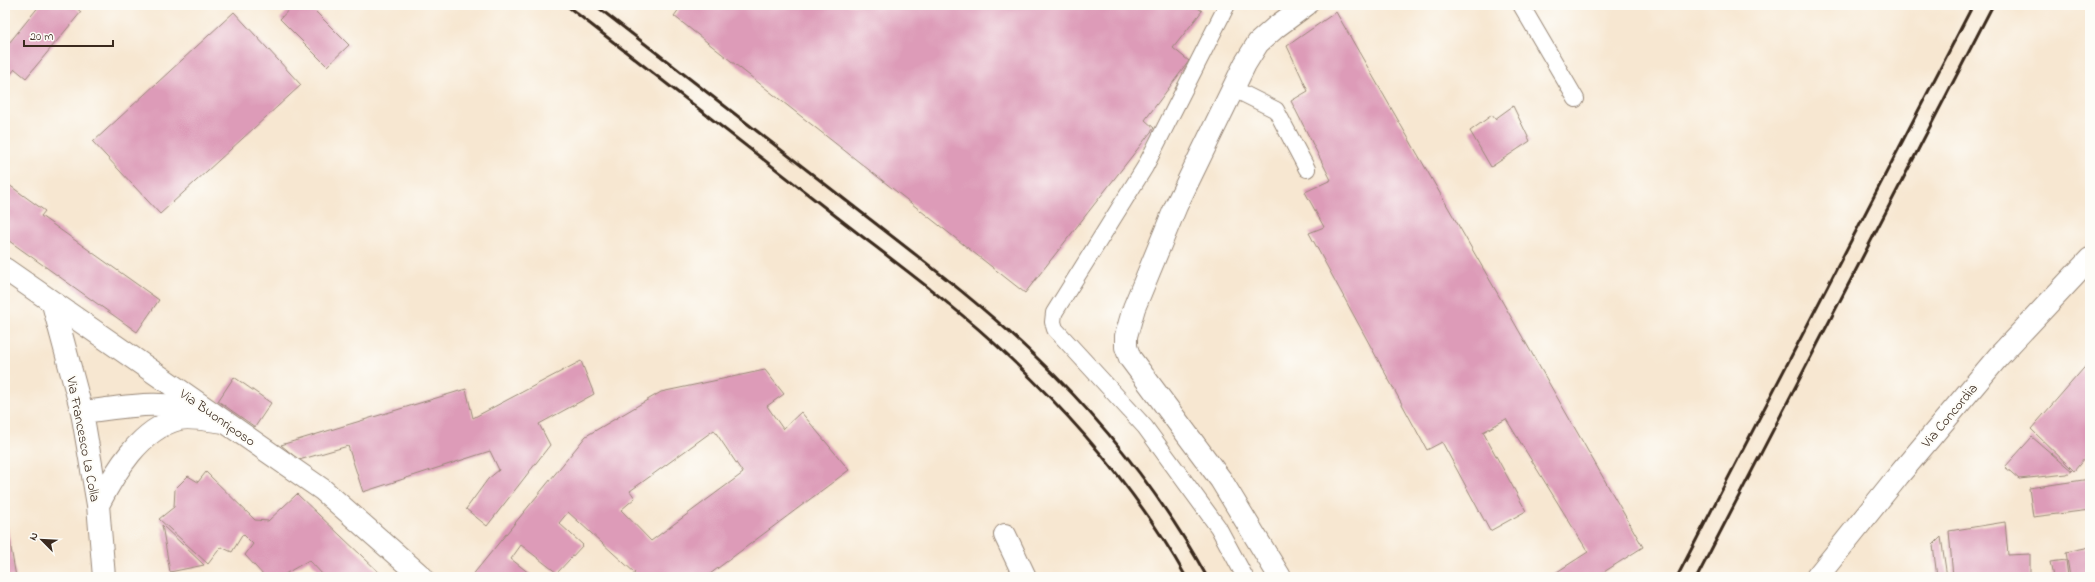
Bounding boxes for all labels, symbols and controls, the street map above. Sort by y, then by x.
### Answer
scale bar [24,22,113,48]
text: 20 m [30,28,53,46]
street label: Via Francesco La Colla [60,374,105,504]
street label: Via Concordia [1916,379,1983,454]
street label: Via Buonriposo [174,384,259,452]
north arrow [22,520,62,560]
text: N [25,530,43,543]

